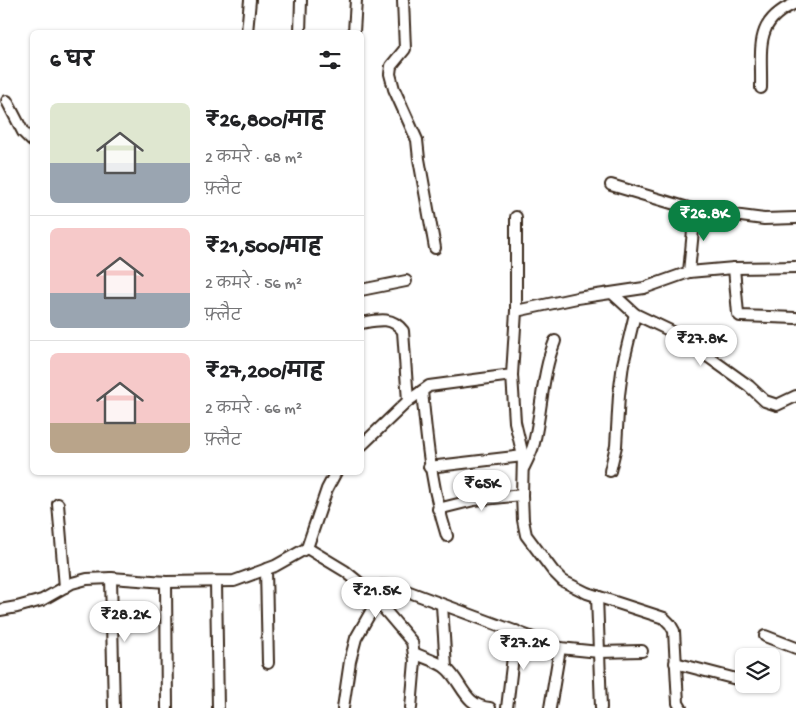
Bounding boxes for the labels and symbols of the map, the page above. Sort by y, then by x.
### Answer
pin: ₹26.8K [663,200,745,242]
pin: ₹27.8K [660,324,742,367]
pin: ₹65K [452,470,512,512]
pin: ₹21.5K [335,576,417,619]
pin: ₹28.2K [84,600,166,643]
pin: ₹27.2K [483,628,565,671]

